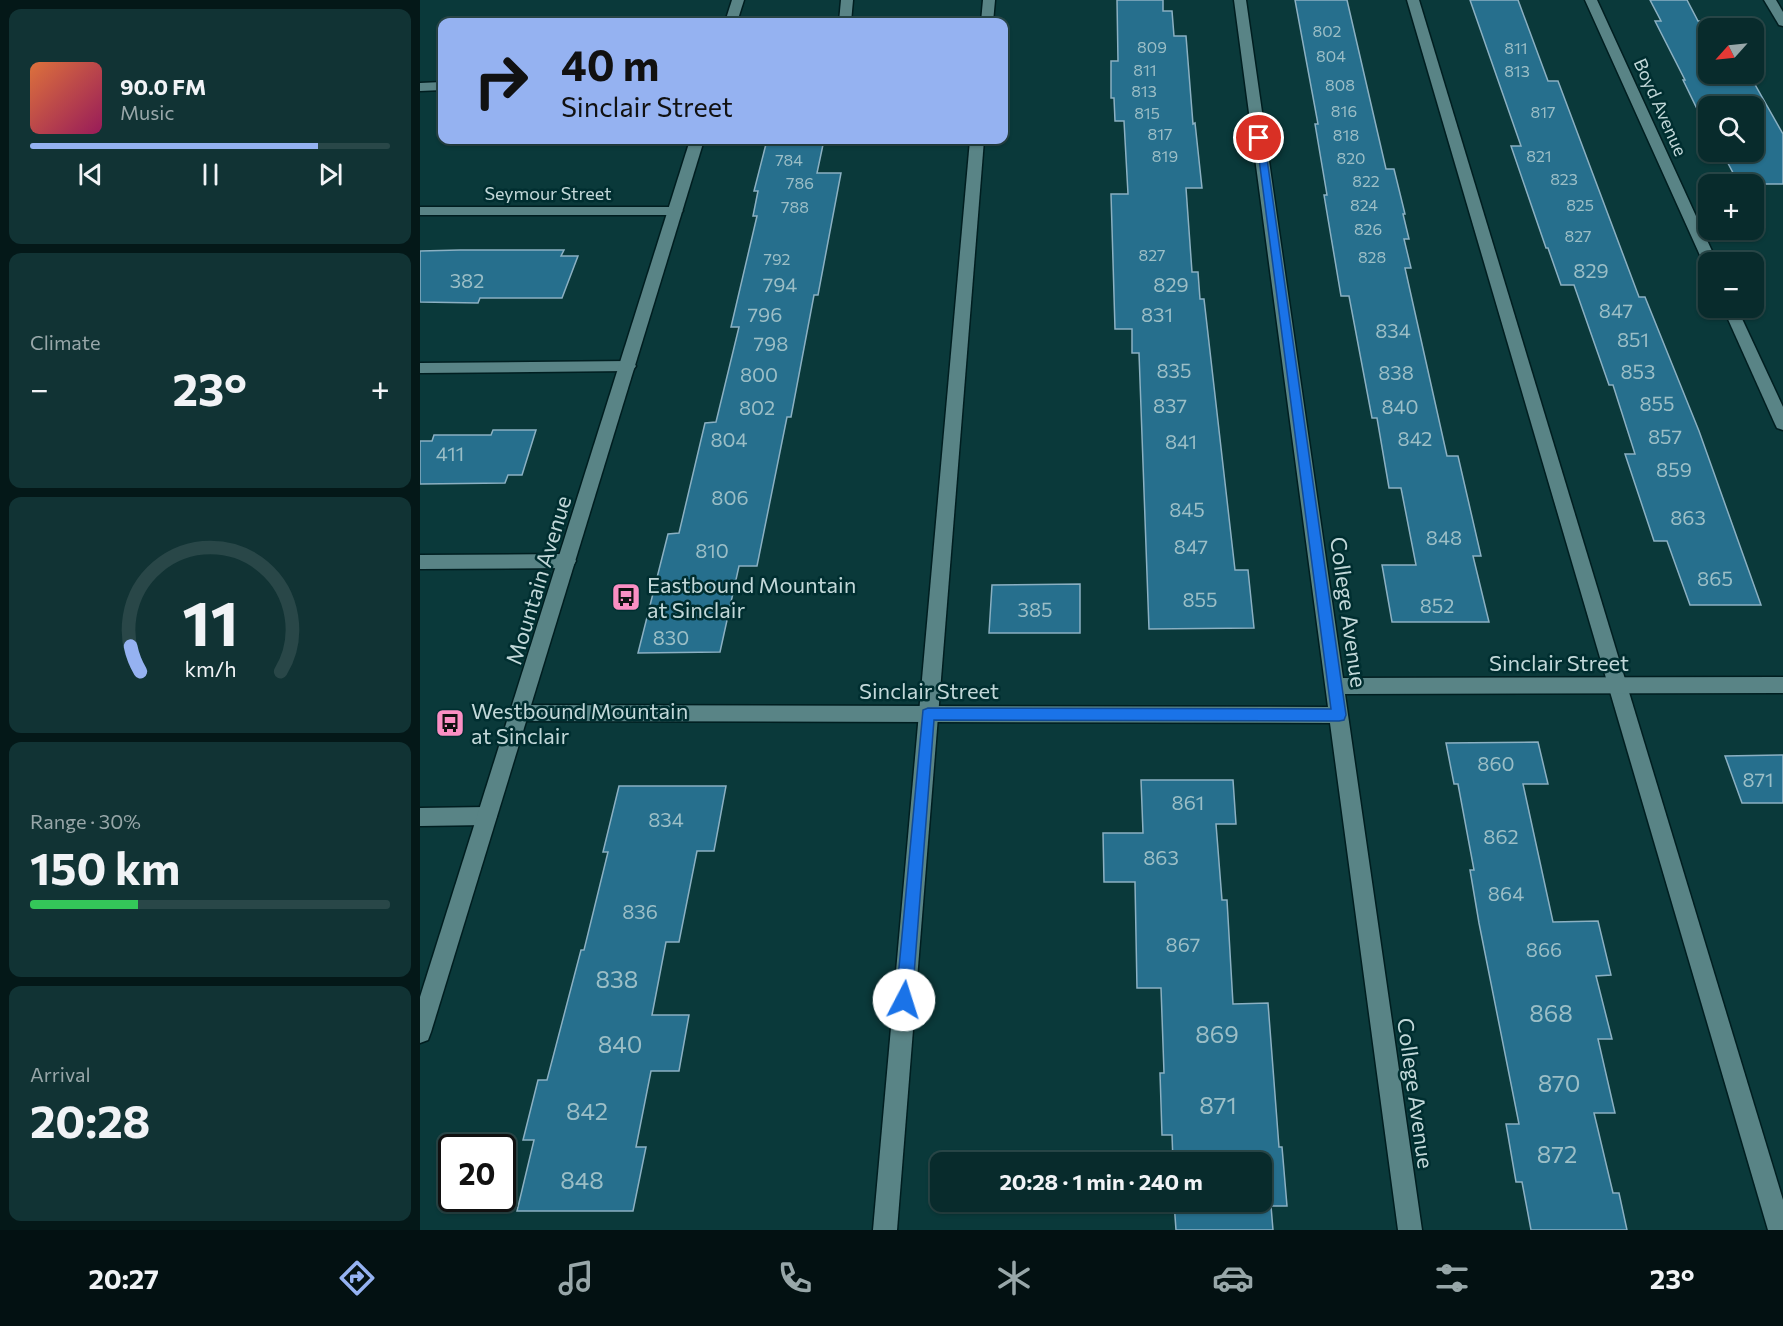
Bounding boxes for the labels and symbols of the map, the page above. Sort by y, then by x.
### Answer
north arrow [1698,18,1764,84]
house number: 802 [1313,21,1342,40]
house number: 809 [1137,37,1167,56]
house number: 811 [1504,38,1528,57]
house number: 804 [1316,46,1346,65]
street label: Boyd Avenue [1630,55,1692,159]
house number: 811 [1133,60,1157,79]
house number: 813 [1504,61,1530,80]
house number: 808 [1325,75,1355,94]
house number: 813 [1131,81,1157,100]
house number: 816 [1331,101,1357,120]
house number: 817 [1531,102,1556,121]
house number: 815 [1134,103,1160,122]
pin [1233,112,1284,163]
house number: 817 [1148,124,1173,143]
house number: 818 [1333,125,1359,144]
house number: 819 [1152,146,1178,165]
house number: 821 [1526,146,1552,165]
house number: 820 [1337,148,1365,167]
house number: 784 [775,150,803,169]
house number: 823 [1550,169,1578,188]
house number: 822 [1352,171,1380,190]
house number: 786 [786,173,814,192]
street label: Seymour Street [484,182,612,204]
house number: 824 [1350,195,1378,214]
house number: 825 [1566,195,1594,214]
house number: 788 [781,197,809,216]
house number: 826 [1354,219,1382,238]
house number: 827 [1565,226,1591,245]
house number: 827 [1139,245,1165,264]
house number: 828 [1358,247,1386,266]
house number: 792 [764,249,791,268]
house number: 829 [1573,258,1609,282]
house number: 382 [450,268,484,292]
house number: 794 [763,272,797,296]
house number: 829 [1153,272,1189,296]
house number: 847 [1599,298,1633,322]
house number: 796 [748,302,782,326]
house number: 831 [1141,302,1173,326]
house number: 834 [1375,318,1411,342]
house number: 851 [1617,327,1649,351]
house number: 798 [754,331,788,355]
house number: 835 [1157,358,1192,382]
house number: 853 [1620,359,1656,383]
house number: 838 [1378,360,1414,384]
house number: 800 [740,362,778,386]
house number: 855 [1639,391,1675,415]
house number: 837 [1153,393,1187,417]
house number: 840 [1381,394,1419,418]
house number: 802 [739,395,775,419]
house number: 857 [1648,424,1682,448]
house number: 842 [1398,426,1432,450]
house number: 804 [710,427,748,451]
house number: 841 [1165,429,1197,453]
house number: 411 [436,441,464,465]
house number: 859 [1656,457,1692,481]
house number: 806 [711,485,749,509]
street label: Mountain Avenue [499,492,577,668]
house number: 845 [1169,497,1205,521]
house number: 863 [1670,505,1706,529]
house number: 848 [1426,525,1462,549]
house number: 847 [1174,534,1208,558]
street label: College Avenue [1325,535,1373,689]
house number: 810 [695,538,729,562]
house number: 865 [1697,566,1733,590]
place label: Eastbound Mountain at Sinclair [647,571,856,623]
bus stop icon: Eastbound Mountain at Sinclair [610,581,642,613]
house number: 855 [1182,587,1218,611]
house number: 852 [1420,593,1454,617]
house number: 385 [1017,597,1053,621]
house number: 830 [653,625,689,649]
street label: Sinclair Street [1489,649,1629,676]
street label: Sinclair Street [859,677,999,704]
place label: Westbound Mountain at Sinclair [471,697,688,749]
bus stop icon: Westbound Mountain at Sinclair [434,707,466,739]
house number: 860 [1477,751,1515,775]
house number: 871 [1742,767,1774,791]
house number: 861 [1172,790,1204,814]
house number: 834 [648,807,684,831]
house number: 862 [1483,824,1519,848]
house number: 863 [1143,845,1179,869]
house number: 864 [1488,881,1524,905]
house number: 836 [622,899,658,923]
house number: 867 [1166,932,1200,956]
house number: 866 [1526,937,1562,961]
house number: 838 [596,964,638,993]
position arrow [872,968,936,1032]
house number: 868 [1529,998,1573,1027]
street label: College Avenue [1392,1016,1440,1170]
house number: 869 [1195,1019,1239,1048]
house number: 840 [598,1029,642,1058]
house number: 870 [1538,1068,1580,1097]
house number: 871 [1199,1090,1237,1119]
house number: 842 [566,1096,608,1125]
speed limit sign: 20 [438,1134,516,1212]
house number: 872 [1537,1139,1577,1168]
house number: 848 [560,1165,604,1194]

